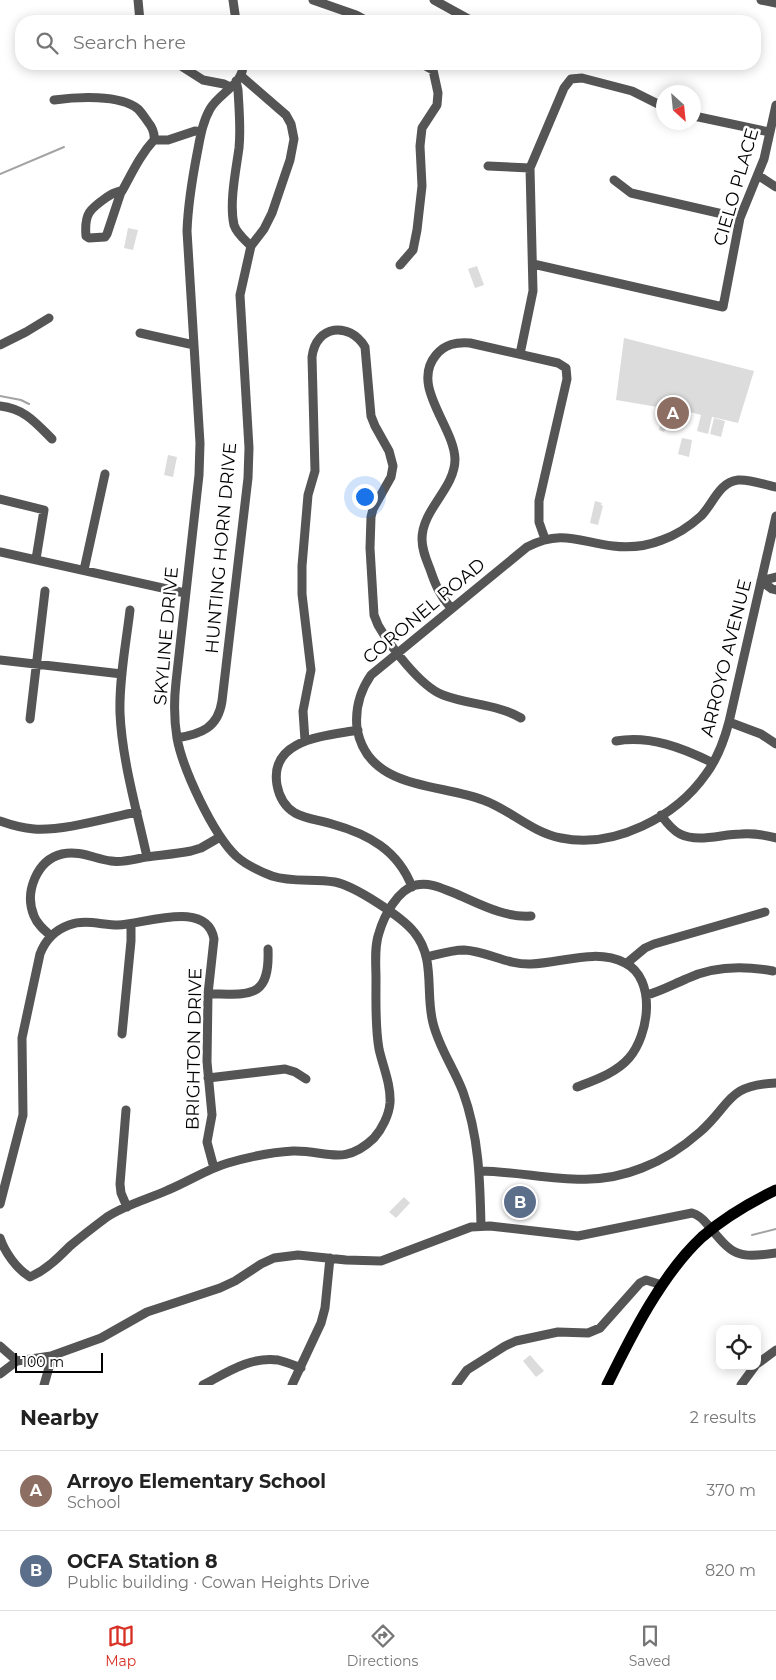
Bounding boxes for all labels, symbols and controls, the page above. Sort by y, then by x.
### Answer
search box [15,15,761,70]
icon: search [33,29,61,57]
text: Search here [73,31,186,54]
north arrow [656,85,701,130]
street label: CIELO PLACE [709,126,763,248]
pin: A [657,394,689,432]
street label: HUNTING HORN DRIVE [201,441,241,655]
your location [352,484,378,510]
street label: CORONEL ROAD [358,553,490,669]
street label: SKYLINE DRIVE [149,566,183,706]
street label: ARROYO AVENUE [696,577,756,739]
street label: BRIGHTON DRIVE [182,968,206,1130]
pin: B [504,1183,536,1221]
map controls [716,1325,761,1370]
button: locate [716,1325,761,1370]
scale bar [15,1350,102,1373]
text: 100 m [22,1353,64,1371]
text: Nearby [20,1405,99,1430]
text: 2 results [690,1408,756,1427]
text: Arroyo Elementary School [67,1470,326,1493]
text: A [30,1481,42,1500]
text: 370 m [706,1481,756,1500]
text: School [67,1493,121,1512]
text: OCFA Station 8 [67,1550,218,1573]
text: B [30,1561,42,1580]
text: 820 m [705,1561,756,1580]
text: Public building · Cowan Heights Drive [67,1573,370,1592]
tab: Map [105,1622,136,1670]
tab: Directions [347,1622,418,1670]
tab: Saved [629,1622,671,1670]

